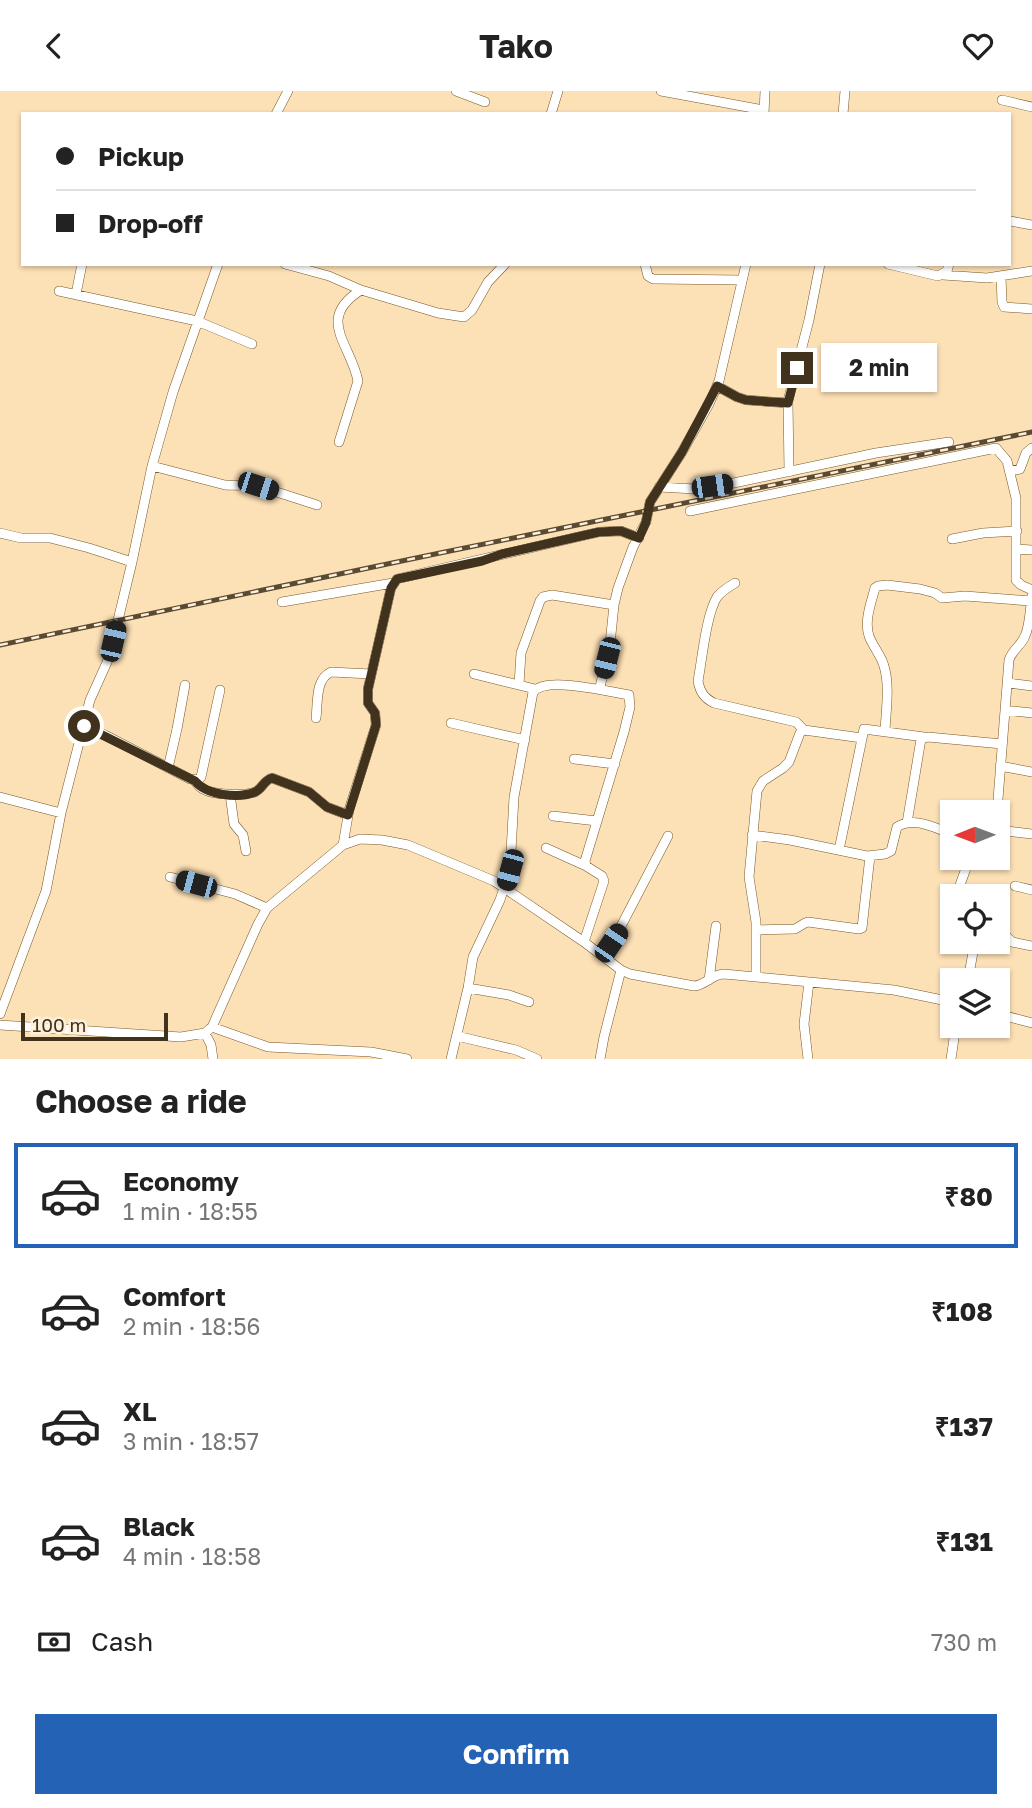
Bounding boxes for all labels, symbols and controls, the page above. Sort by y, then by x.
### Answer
icon: back [35,27,73,65]
text: Tako [479,27,553,65]
icon: heart [959,27,997,65]
text: Pickup [98,141,184,172]
text: Drop-off [98,208,203,239]
callout: 2 min [822,343,937,393]
route end [781,352,813,384]
text: 2 min [849,353,909,381]
car [235,470,282,502]
car [690,473,735,499]
car [99,618,128,664]
car [592,635,623,681]
route start [68,710,100,742]
north arrow [940,800,1010,870]
map controls [940,800,1010,1038]
car [495,847,526,893]
car [173,868,220,900]
button: locate [940,884,1010,954]
car [591,920,632,966]
button: layers [940,968,1010,1038]
scale bar [21,1010,168,1042]
text: 100 m [32,1013,86,1036]
text: Choose a ride [35,1082,247,1120]
icon: car [39,1164,102,1227]
text: Economy [123,1166,239,1197]
text: ₹80 [945,1181,993,1212]
text: 1 min · 18:55 [123,1197,258,1225]
icon: car [39,1279,102,1342]
text: Comfort [123,1281,226,1312]
text: ₹108 [931,1296,993,1327]
text: 2 min · 18:56 [123,1312,261,1340]
icon: car [39,1394,102,1457]
text: XL [123,1396,157,1427]
text: ₹137 [935,1411,993,1442]
text: 3 min · 18:57 [123,1427,259,1455]
icon: car [39,1509,102,1572]
text: Black [123,1511,195,1542]
text: ₹131 [935,1526,993,1557]
text: 4 min · 18:58 [123,1542,261,1570]
icon: cash [35,1623,73,1661]
text: Cash [91,1626,153,1657]
text: 730 m [931,1628,997,1656]
button: Confirm [35,1714,997,1794]

